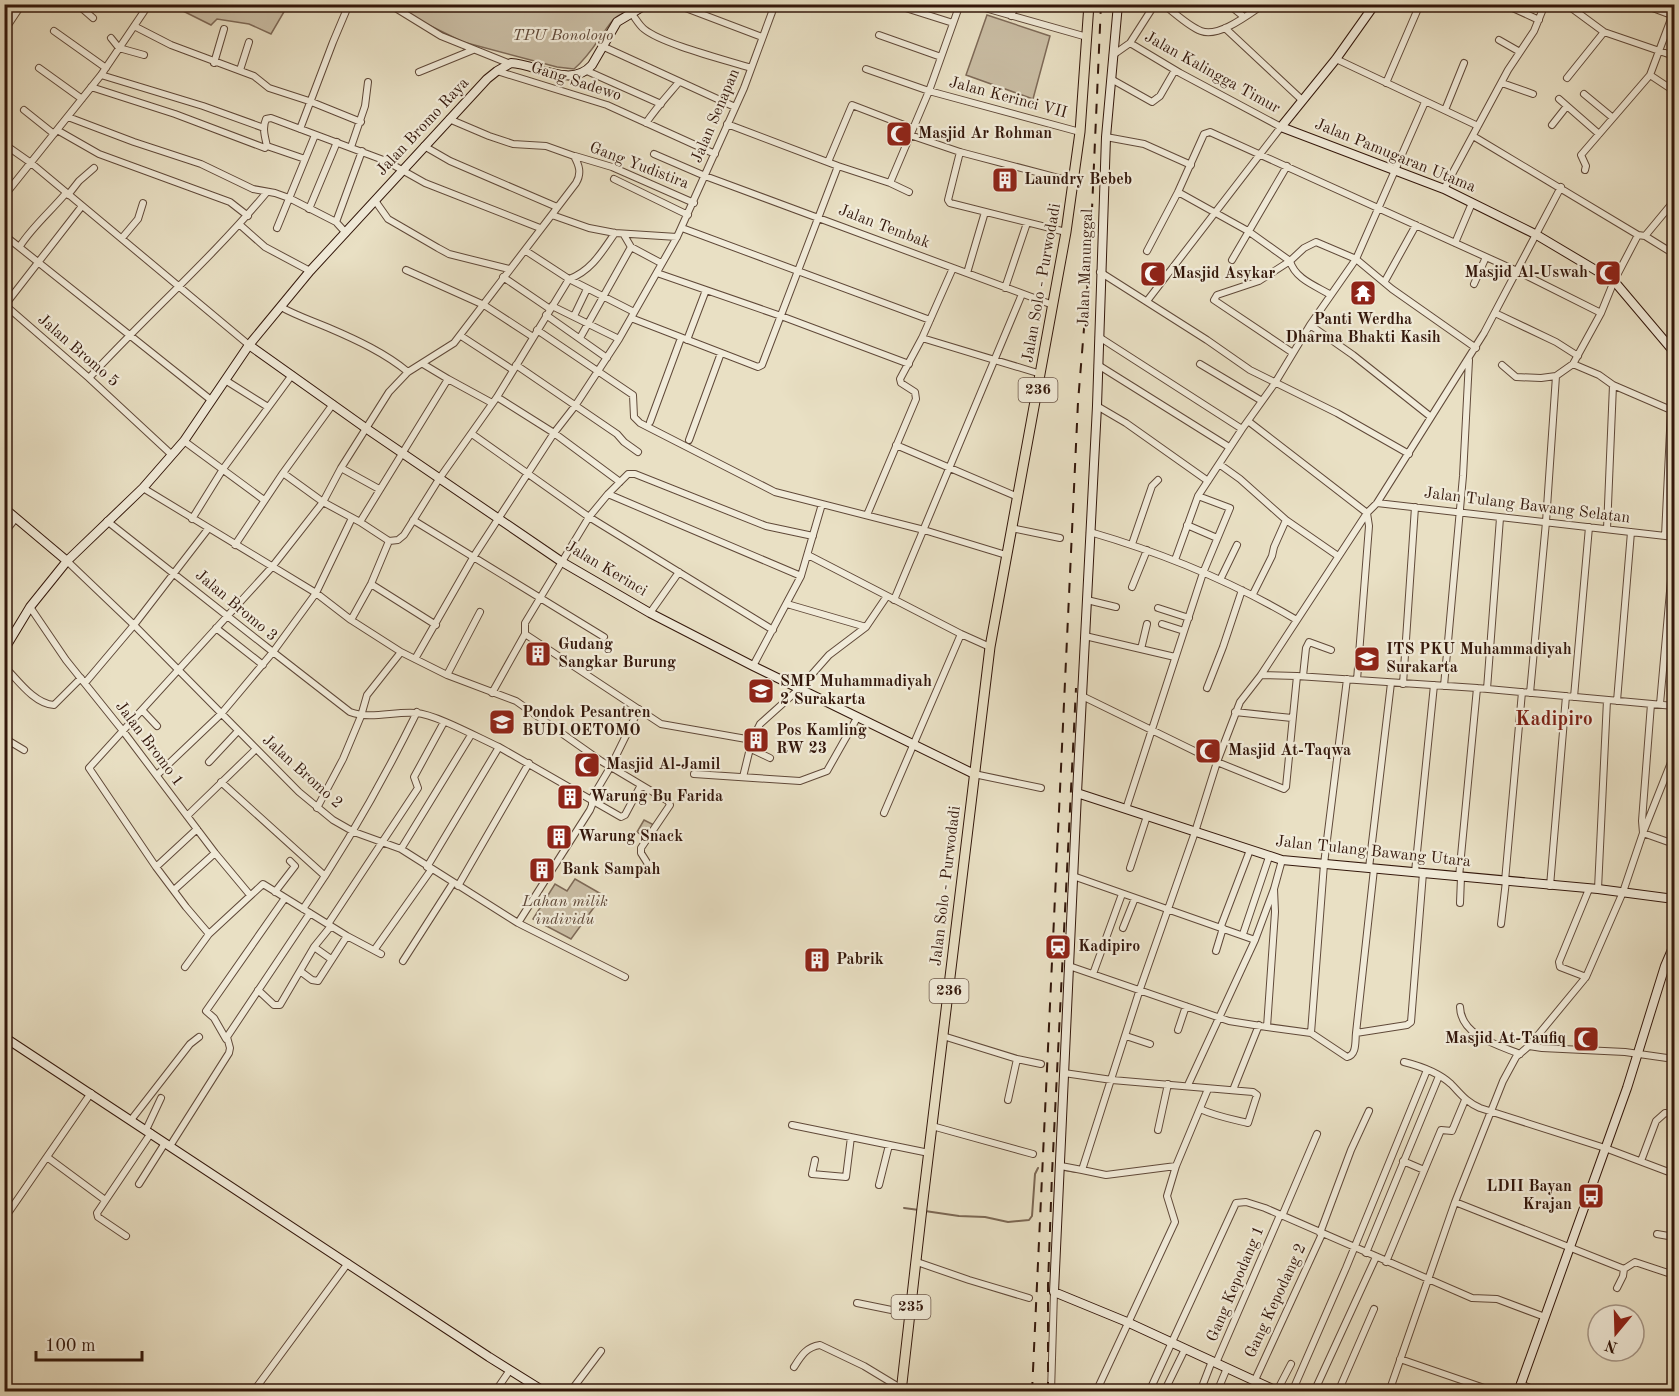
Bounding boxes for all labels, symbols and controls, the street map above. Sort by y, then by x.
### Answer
park label: TPU Bonoloyo [513,28,613,44]
street label: Jalan Kalingga Timur [1141,29,1283,117]
street label: Gang Sadewo [529,60,623,104]
street label: Jalan Senapan [689,66,743,165]
street label: Jalan Bromo Raya [374,75,472,179]
street label: Jalan Kerinci VII [947,75,1069,121]
street label: Jalan Pamugaran Utama [1312,116,1478,196]
mosque icon: Masjid Ar Rohman [884,119,914,149]
place label: Masjid Ar Rohman [918,126,1052,142]
street label: Gang Yudistira [587,140,691,192]
building icon: Laundry Bebeb [990,165,1020,195]
place label: Laundry Bebeb [1024,172,1132,188]
street label: Jalan Tembak [836,202,932,252]
street label: Jalan Solo - Purwodadi [1020,202,1064,364]
street label: Jalan Manunggal [1076,208,1096,328]
mosque icon: Masjid Al-Uswah [1593,258,1623,288]
mosque icon: Masjid Asykar [1138,259,1168,289]
place label: Masjid Al-Uswah [1464,265,1588,281]
place label: Masjid Asykar [1172,266,1276,282]
temple icon: Panti Werdha Dharma Bhakti Kasih [1348,278,1378,308]
street label: Jalan Bromo 5 [34,312,122,390]
place label: Panti Werdha Dharma Bhakti Kasih [1285,312,1441,346]
road number: 236 [1018,378,1058,402]
street label: Jalan Tulang Bawang Selatan [1423,485,1631,527]
street label: Jalan Kerinci [562,538,650,600]
street label: Jalan Bromo 3 [192,567,280,645]
place label: Gudang Sangkar Burung [558,637,676,671]
building icon: Gudang Sangkar Burung [523,639,553,669]
place label: ITS PKU Muhammadiyah Surakarta [1386,642,1572,676]
school or university icon: ITS PKU Muhammadiyah Surakarta [1352,644,1382,674]
place label: SMP Muhammadiyah 2 Surakarta [780,674,932,708]
school or university icon: SMP Muhammadiyah 2 Surakarta [746,676,776,706]
street label: Jalan Bromo 1 [112,699,186,789]
place label: Pondok Pesantren BUDI OETOMO [522,705,651,739]
school or university icon: Pondok Pesantren BUDI OETOMO [487,707,517,737]
district label: Kadipiro [1515,710,1593,730]
place label: Pos Kamling RW 23 [776,723,867,757]
building icon: Pos Kamling RW 23 [741,725,771,755]
street label: Jalan Bromo 2 [259,732,345,812]
mosque icon: Masjid At-Taqwa [1193,736,1223,766]
place label: Masjid At-Taqwa [1228,743,1351,759]
mosque icon: Masjid Al-Jamil [572,750,602,780]
place label: Masjid Al-Jamil [606,757,720,773]
building icon: Warung Bu Farida [555,782,585,812]
place label: Warung Bu Farida [590,789,723,805]
street label: Jalan Solo - Purwodadi [928,805,964,967]
building icon: Warung Snack [544,822,574,852]
place label: Warung Snack [578,829,683,845]
street label: Jalan Tulang Bawang Utara [1274,834,1472,870]
building icon: Bank Sampah [527,855,557,885]
place label: Bank Sampah [562,862,661,878]
park label: Lahan milik individu [521,894,608,928]
station icon: Kadipiro [1043,932,1073,962]
place label: Kadipiro [1078,939,1140,955]
building icon: Pabrik [802,945,832,975]
place label: Pabrik [836,952,884,968]
road number: 236 [930,979,968,1003]
mosque icon: Masjid At-Taufiq [1571,1024,1601,1054]
place label: Masjid At-Taufiq [1445,1031,1566,1047]
place label: LDII Bayan Krajan [1486,1179,1572,1213]
bus stop icon: LDII Bayan Krajan [1576,1181,1606,1211]
street label: Gang Kepodang 1 [1204,1224,1268,1344]
street label: Gang Kepodang 2 [1243,1241,1309,1361]
road number: 235 [892,1295,930,1319]
north arrow [1586,1303,1646,1363]
scale bar [36,1324,142,1362]
text: N [1603,1335,1620,1355]
text: 100 m [45,1337,96,1355]

